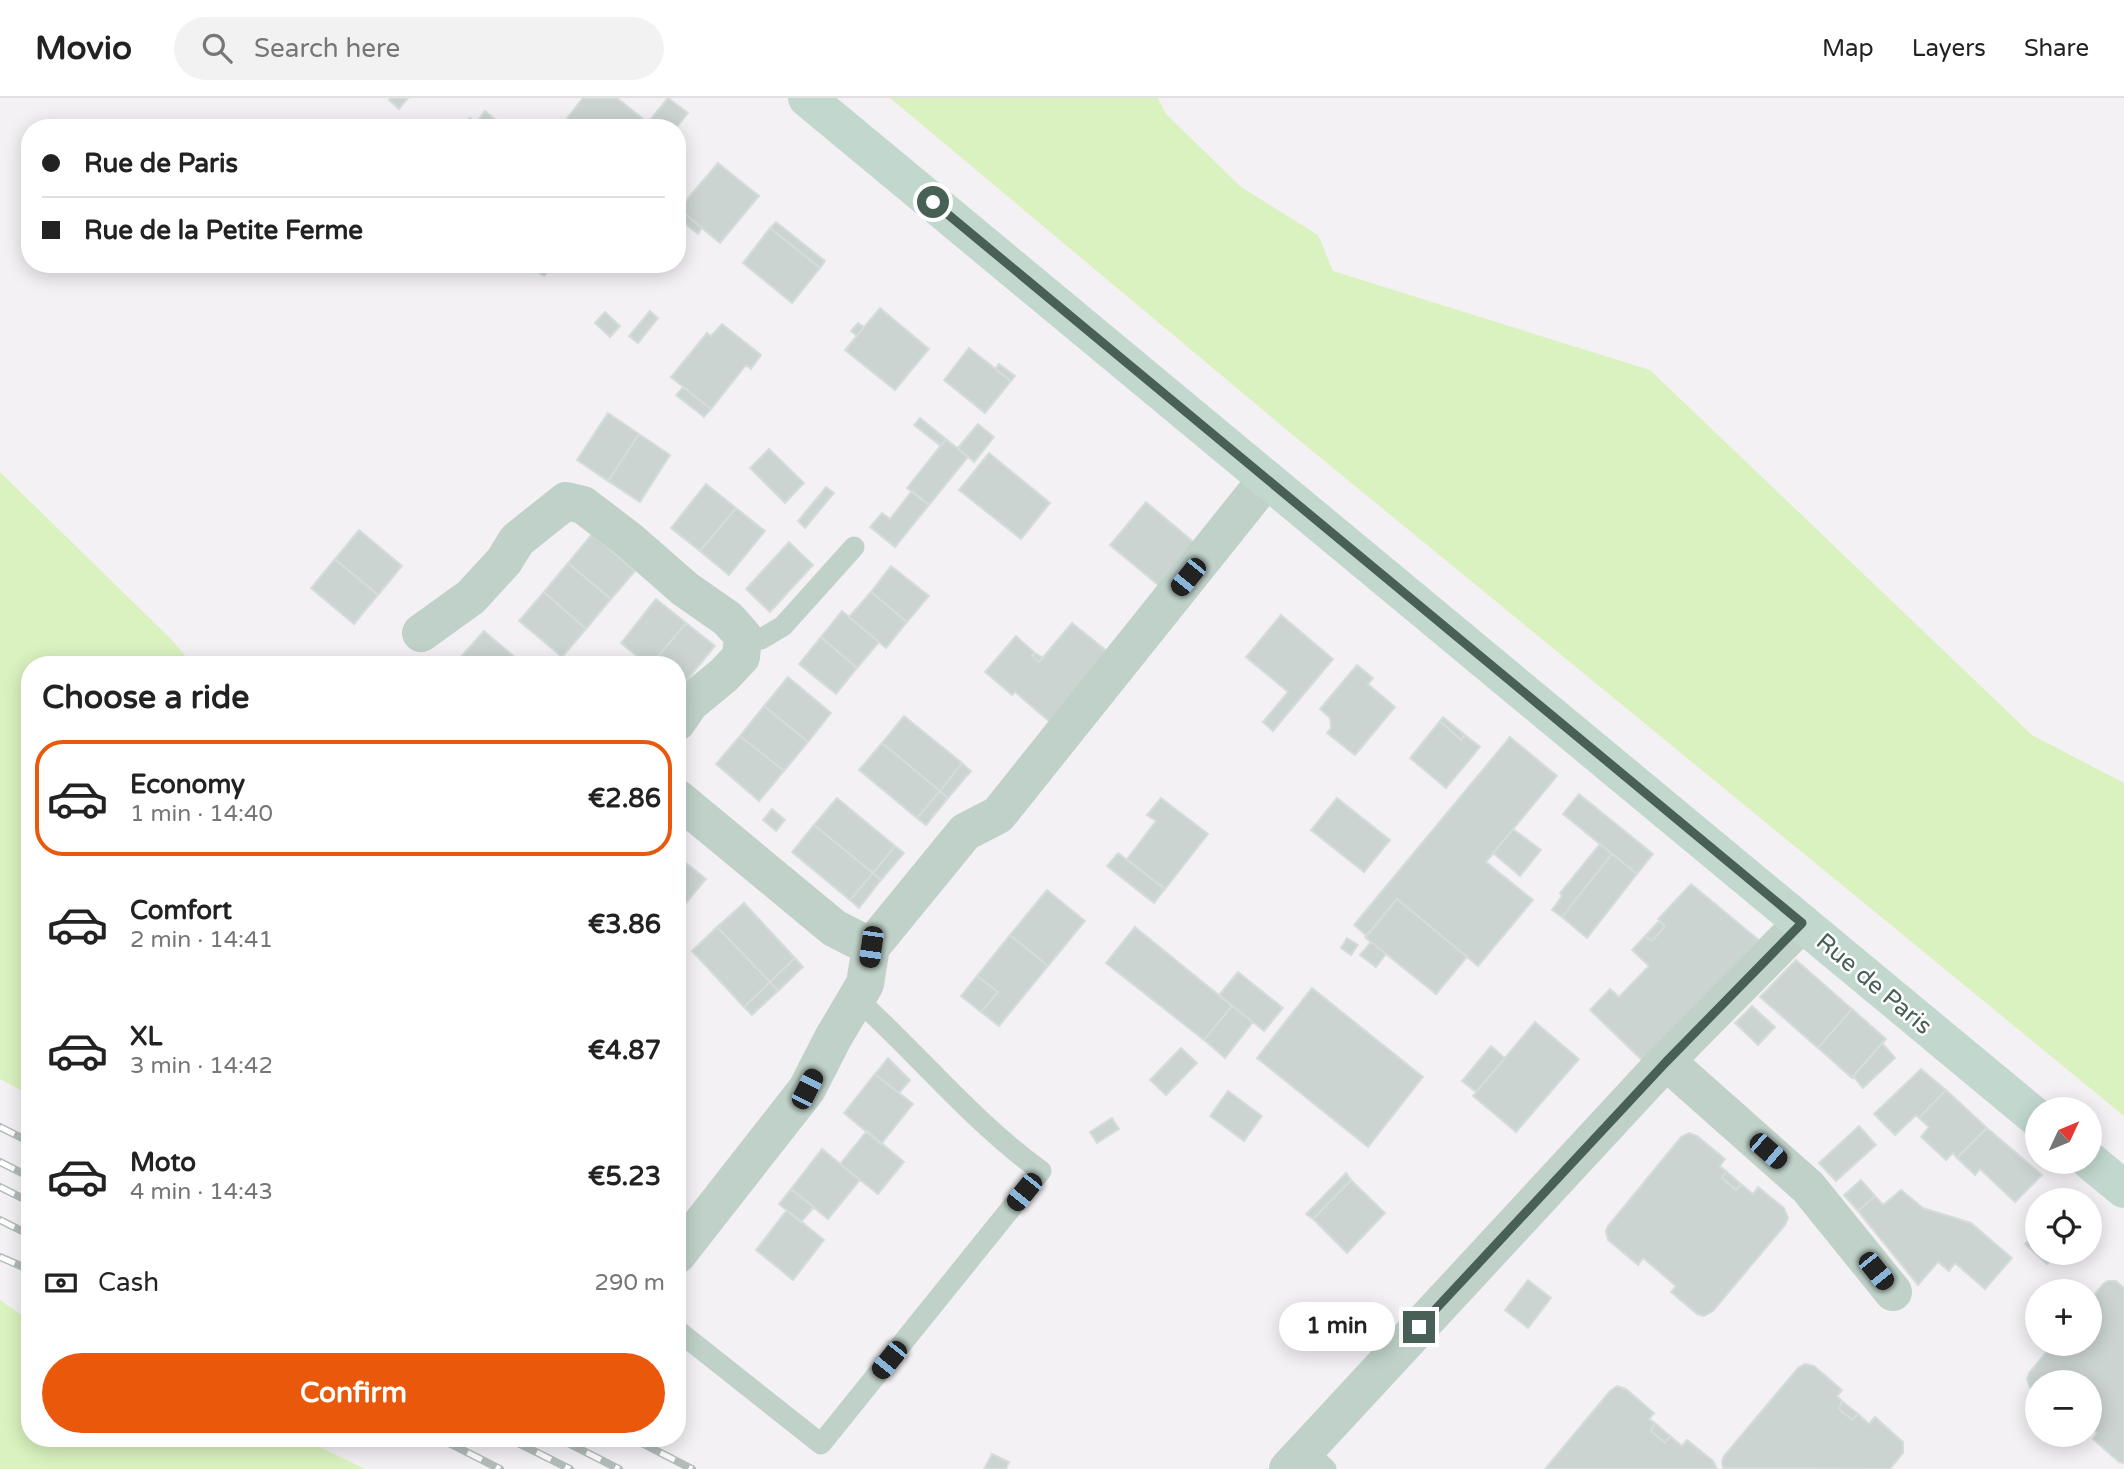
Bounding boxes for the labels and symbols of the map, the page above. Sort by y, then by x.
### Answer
route start [917,186,949,218]
car [1167,554,1210,600]
car [858,925,885,969]
street label: Rue de Paris [1810,927,1938,1041]
car [789,1066,826,1112]
north arrow [2025,1097,2102,1174]
car [1746,1129,1791,1173]
car [1003,1169,1046,1215]
car [1855,1248,1898,1294]
callout: 1 min [1279,1302,1394,1352]
route end [1403,1311,1435,1343]
car [868,1337,911,1383]

